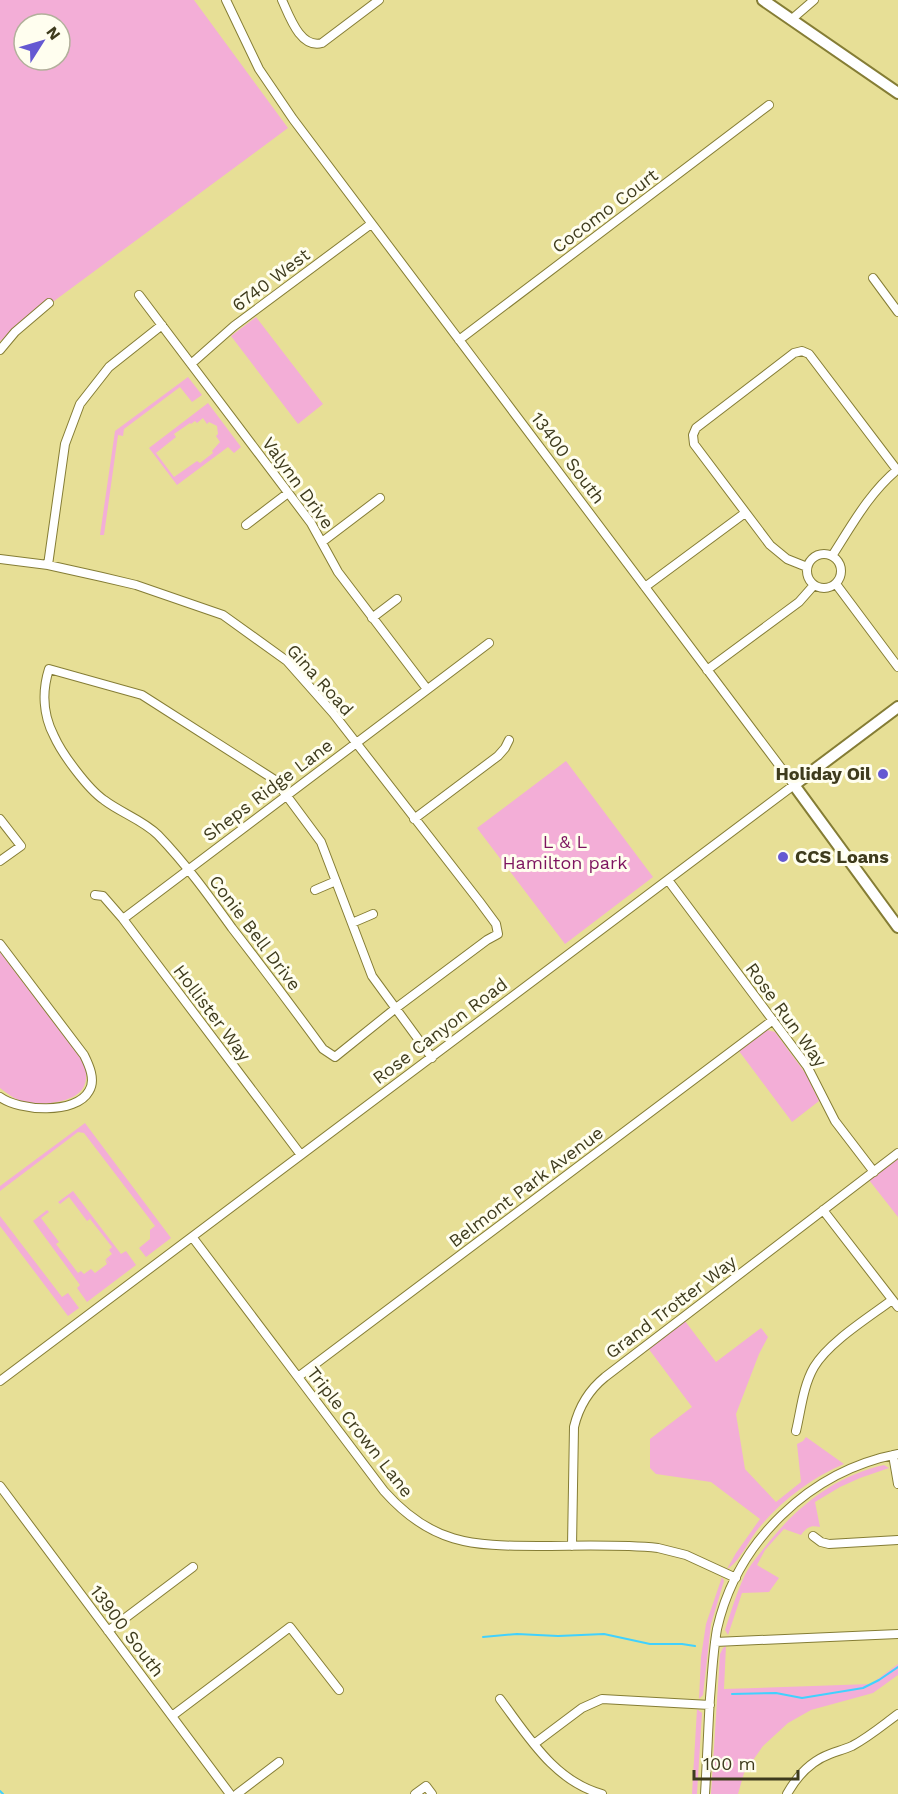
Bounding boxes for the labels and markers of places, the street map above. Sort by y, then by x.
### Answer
place label: Holiday Oil [775,763,871,784]
marker: Holiday Oil [876,767,890,781]
place label: CCS Loans [795,846,889,867]
marker: CCS Loans [776,850,790,864]

